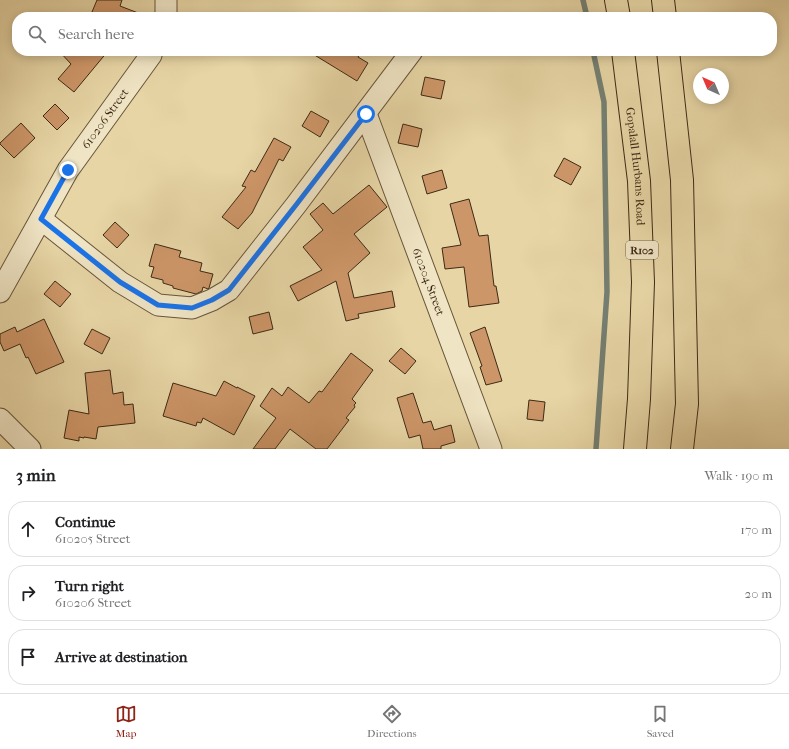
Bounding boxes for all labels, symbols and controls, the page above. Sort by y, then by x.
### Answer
search box [12,12,777,56]
icon: search [26,23,48,45]
text: Search here [58,25,134,43]
north arrow [693,68,729,104]
street label: 610206 Street [79,85,132,151]
route start [357,105,375,123]
street label: Gopalall Hurbans Road [623,106,648,226]
route end [59,161,77,179]
road number: R102 [626,241,658,259]
street label: 610204 Street [410,246,448,318]
text: 3 min [16,465,56,485]
text: Walk · 190 m [704,468,773,483]
text: Continue [55,513,115,531]
icon: ahead [17,518,39,540]
text: 170 m [740,522,772,537]
text: 610205 Street [55,531,130,546]
text: Turn right [55,577,124,595]
icon: right [17,582,39,604]
text: 20 m [745,586,772,601]
text: 610206 Street [55,595,132,610]
icon: arrive [17,646,39,668]
text: Arrive at destination [55,648,187,666]
tab: Map [115,703,137,740]
tab: Directions [367,703,417,740]
tab: Saved [647,703,674,740]

